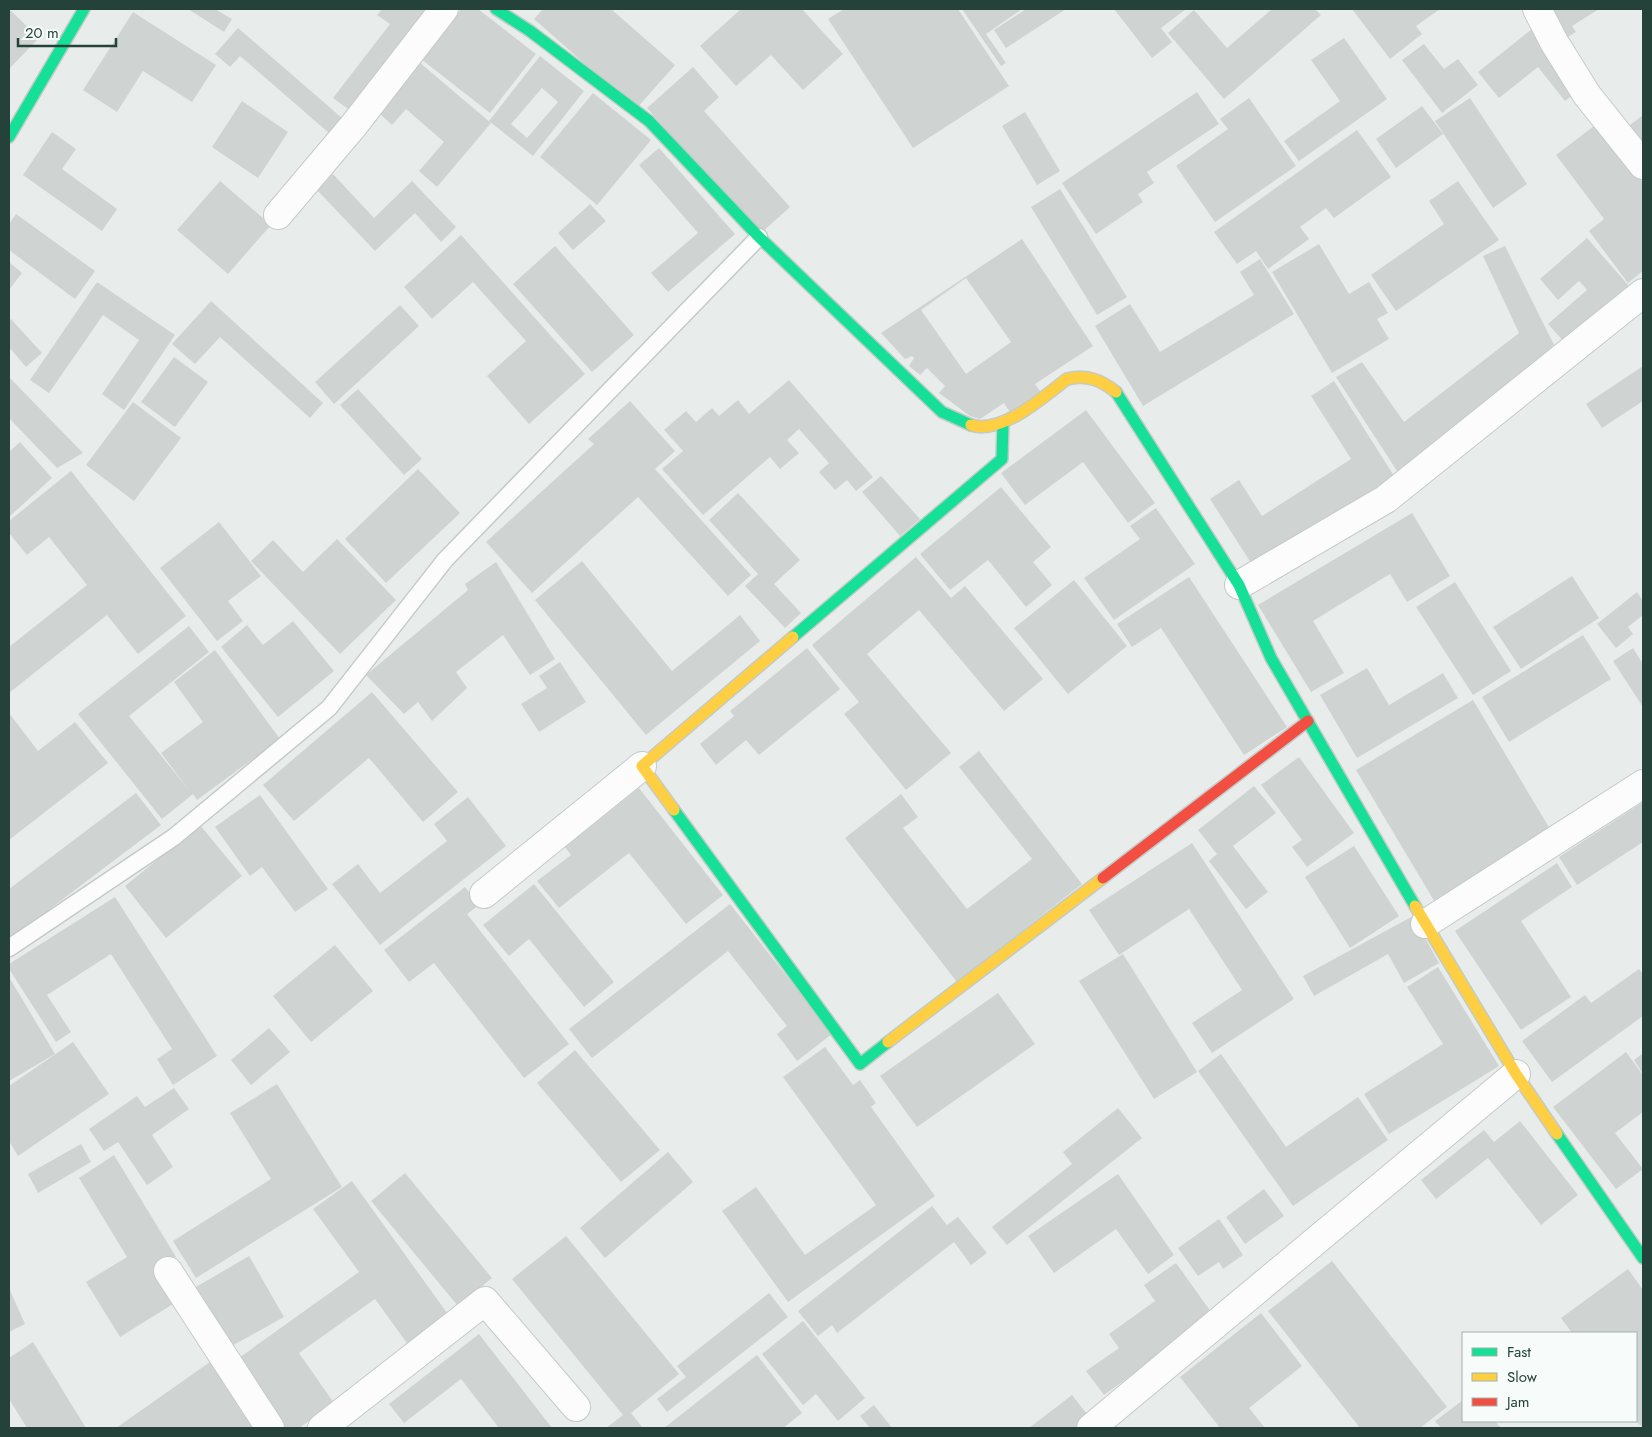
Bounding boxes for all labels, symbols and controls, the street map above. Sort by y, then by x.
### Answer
scale bar [18,15,115,47]
text: 20 m [25,22,59,44]
legend [1462,1332,1637,1422]
text: Fast [1507,1341,1531,1363]
text: Slow [1507,1366,1538,1388]
text: Jam [1505,1391,1530,1413]

